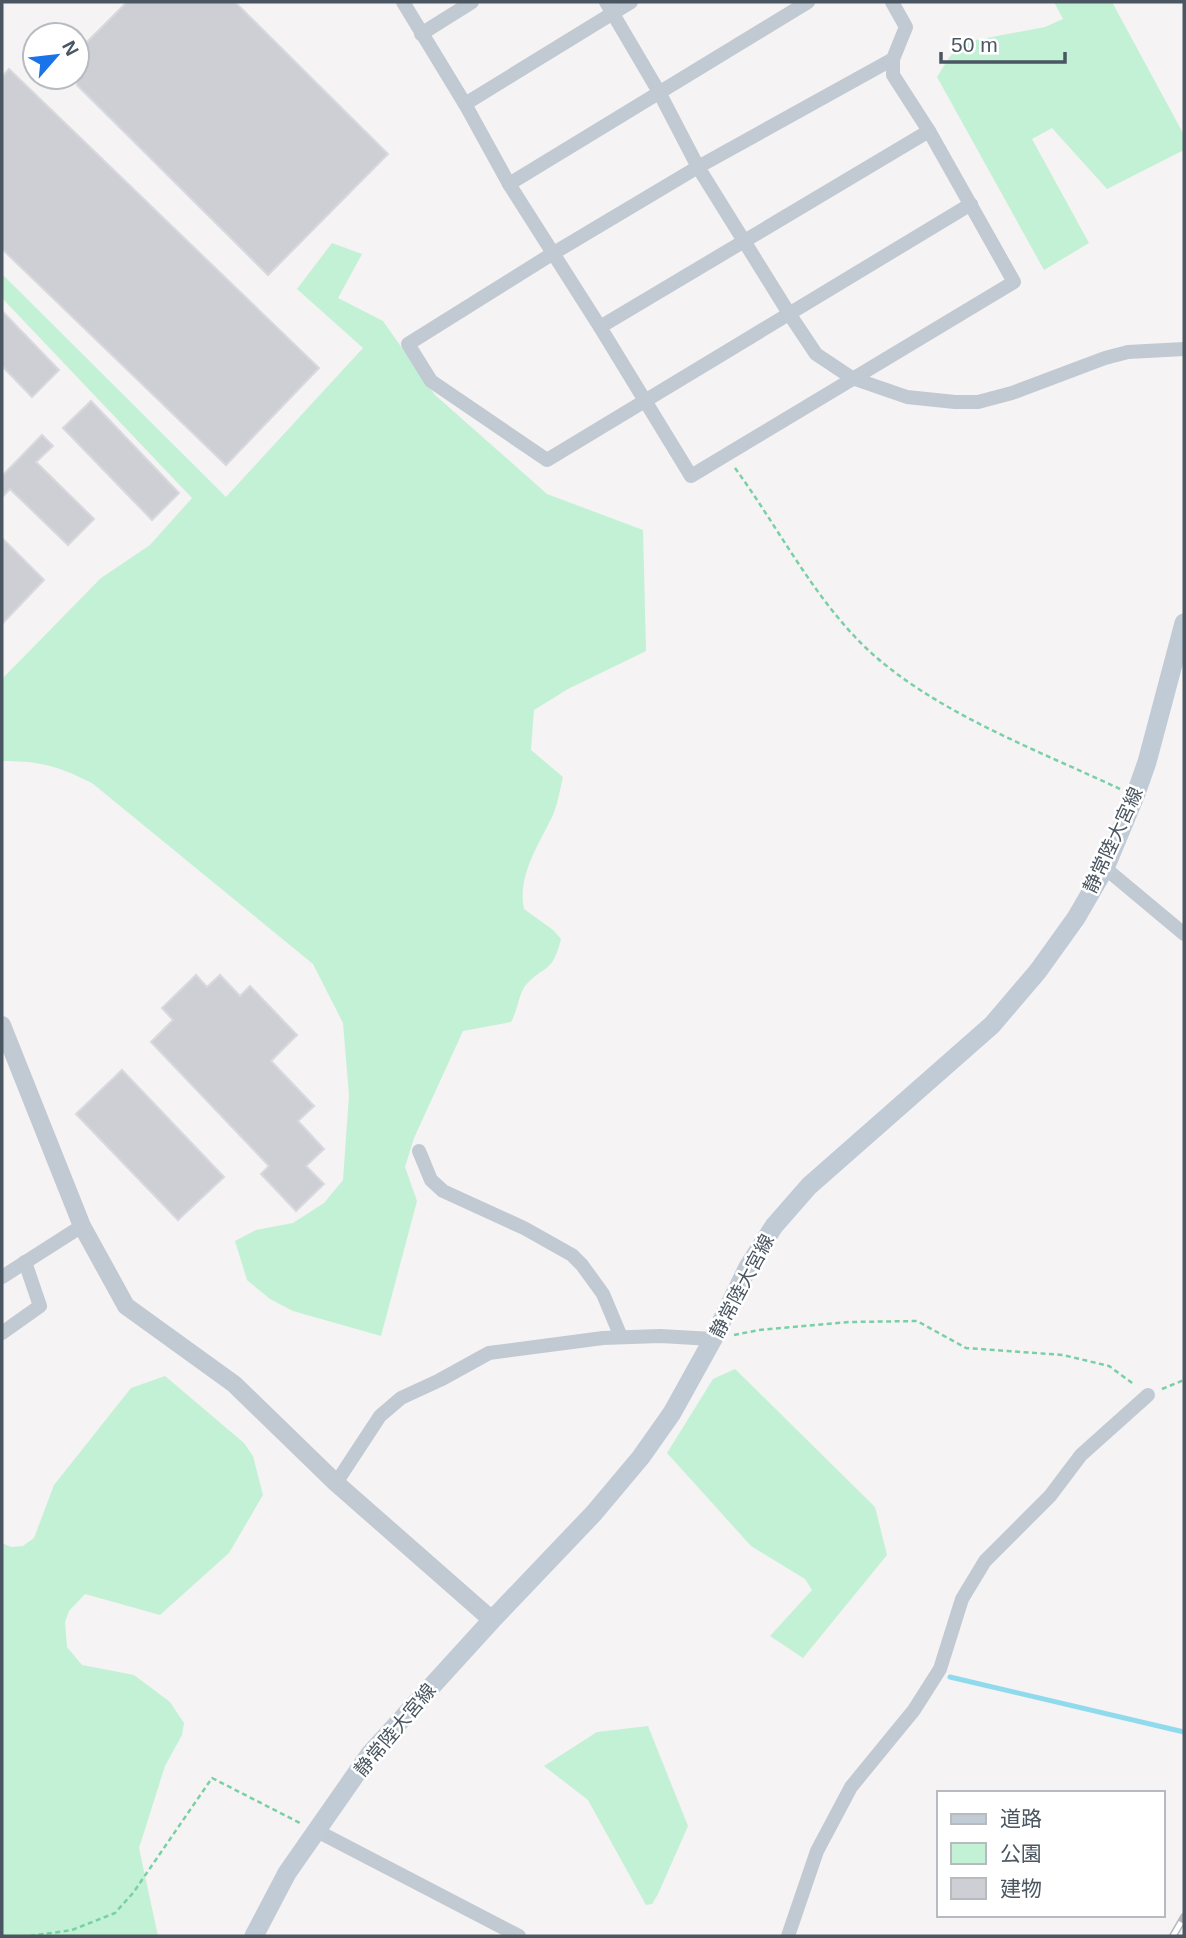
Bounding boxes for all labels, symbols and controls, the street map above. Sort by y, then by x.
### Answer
north arrow [21,21,91,91]
scale bar [941,21,1065,65]
text: 50 m [951,33,998,56]
text: N [58,37,83,59]
street label: 静常陸大宮線 [1079,784,1147,896]
street label: 静常陸大宮線 [706,1231,778,1341]
street label: 静常陸大宮線 [350,1680,440,1780]
legend [937,1791,1165,1917]
text: 道路 [1000,1807,1042,1830]
text: 公園 [1000,1842,1042,1865]
text: 建物 [1000,1877,1042,1900]

